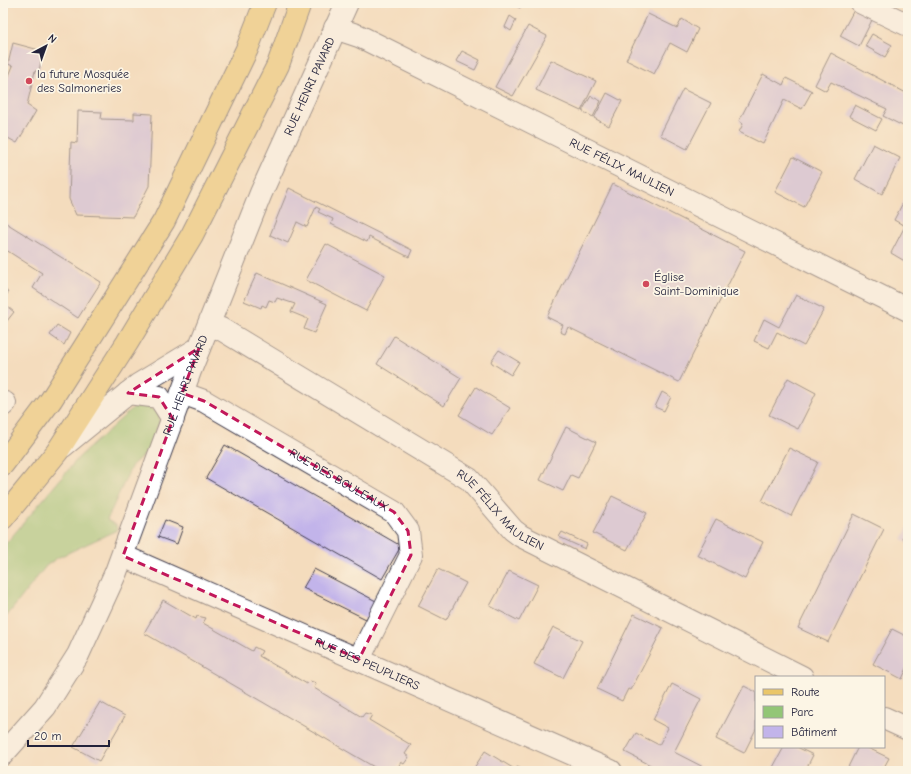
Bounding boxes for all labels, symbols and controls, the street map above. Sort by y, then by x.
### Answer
north arrow [26,26,66,66]
text: N [45,32,59,46]
street label: RUE HENRI PAVARD [281,35,338,138]
place label: la future Mosquée des Salmoneries [37,67,129,95]
marker: la future Mosquée des Salmoneries [24,76,34,86]
street label: RUE FÉLIX MAULIEN [567,135,676,199]
place label: Église Saint-Dominique [654,270,739,298]
marker: Église Saint-Dominique [641,279,651,289]
street label: RUE HENRI PAVARD [160,333,211,438]
street label: RUE DES BOULEAUX [287,446,391,514]
street label: RUE FÉLIX MAULIEN [454,466,546,553]
street label: RUE DES PEUPLIERS [313,634,422,693]
legend [755,676,885,748]
text: Route [791,685,820,699]
text: Parc [791,705,814,719]
scale bar [28,722,109,748]
text: Bâtiment [791,725,837,739]
text: 20 m [34,729,62,743]

